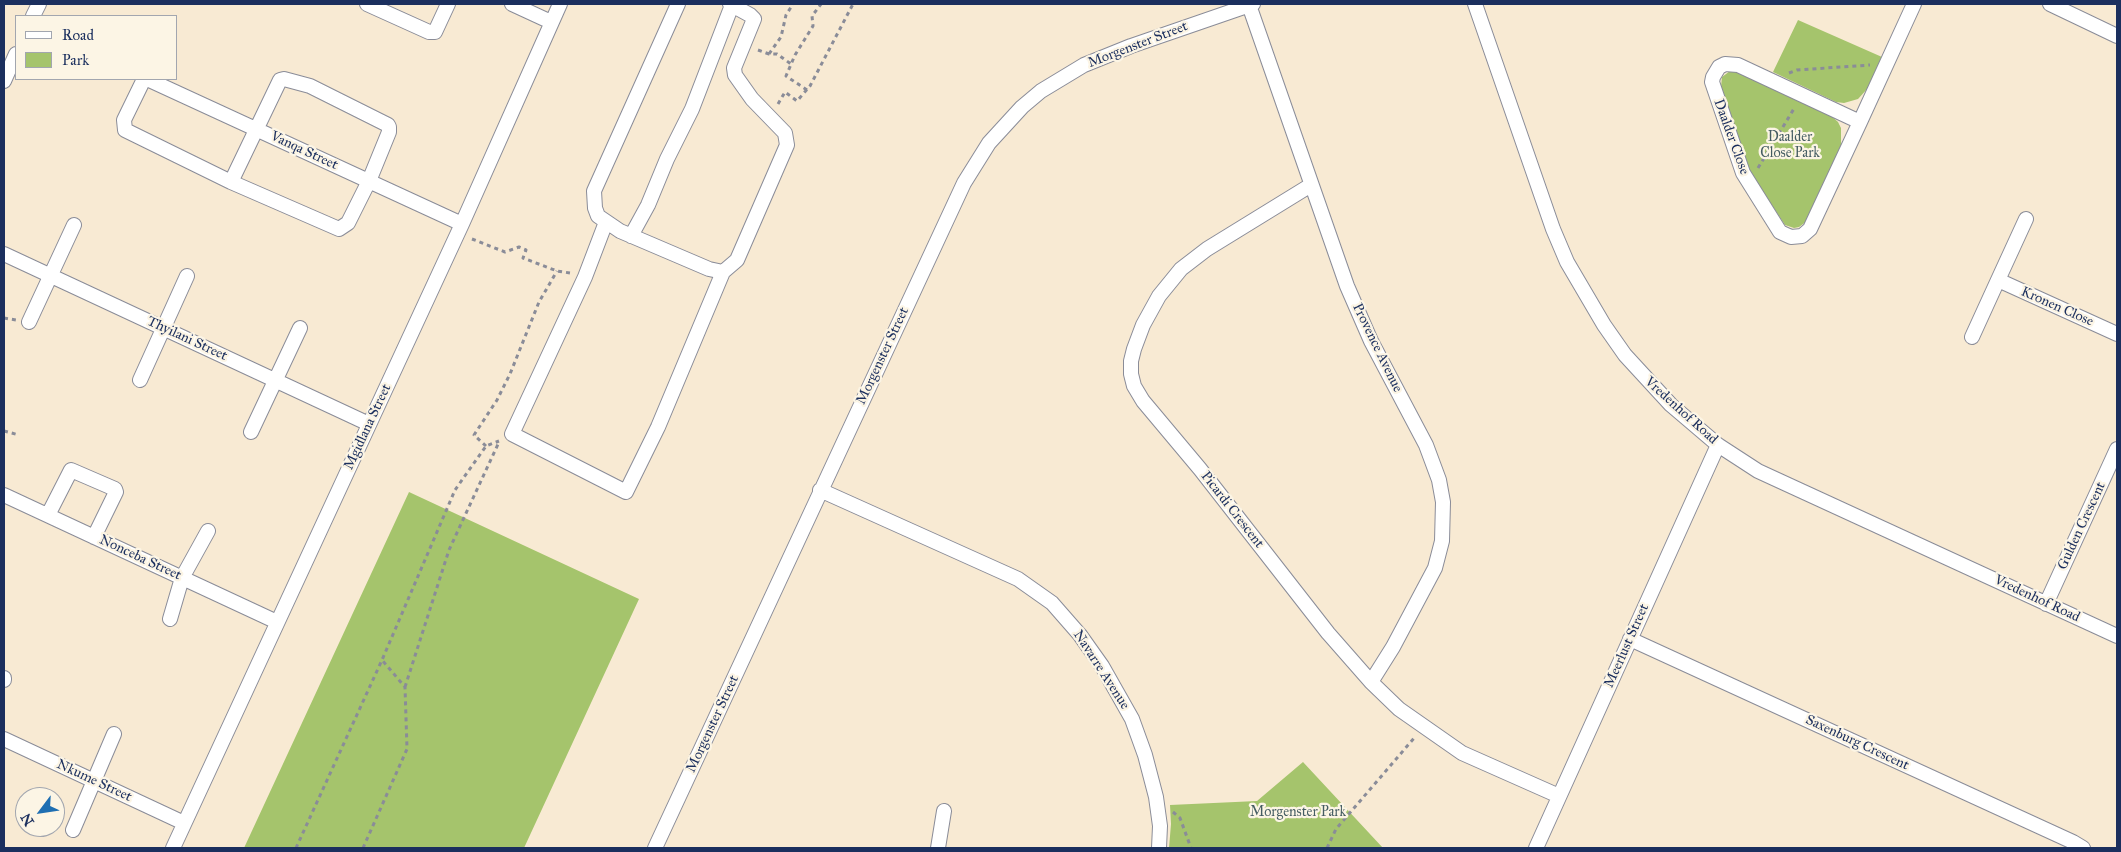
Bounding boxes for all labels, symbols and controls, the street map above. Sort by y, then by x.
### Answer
legend [15,15,178,80]
street label: Morgenster Street [1086,18,1190,72]
text: Road [62,26,94,44]
text: Park [62,51,89,69]
street label: Daalder Close [1710,97,1752,177]
street label: Vanqa Street [268,128,340,174]
park label: Daalder Close Park [1760,130,1820,162]
street label: Kronen Close [2018,284,2096,330]
street label: Provence Avenue [1348,301,1406,395]
street label: Morgenster Street [853,305,913,407]
street label: Thyilani Street [144,313,230,365]
street label: Vredenhof Road [1641,374,1721,448]
street label: Mgidlana Street [341,381,395,473]
street label: Picardi Crescent [1197,468,1267,552]
street label: Gulden Crescent [2054,480,2110,572]
street label: Nonceba Street [96,532,184,584]
street label: Vredenhof Road [1992,572,2082,626]
street label: Meerlust Street [1601,601,1653,691]
street label: Navarre Avenue [1069,627,1133,713]
street label: Morgenster Street [683,673,743,775]
street label: Saxenburg Crescent [1803,712,1911,774]
street label: Nkume Street [54,756,134,806]
north arrow [15,787,65,837]
park label: Morgenster Park [1250,805,1346,821]
text: N [17,810,38,829]

